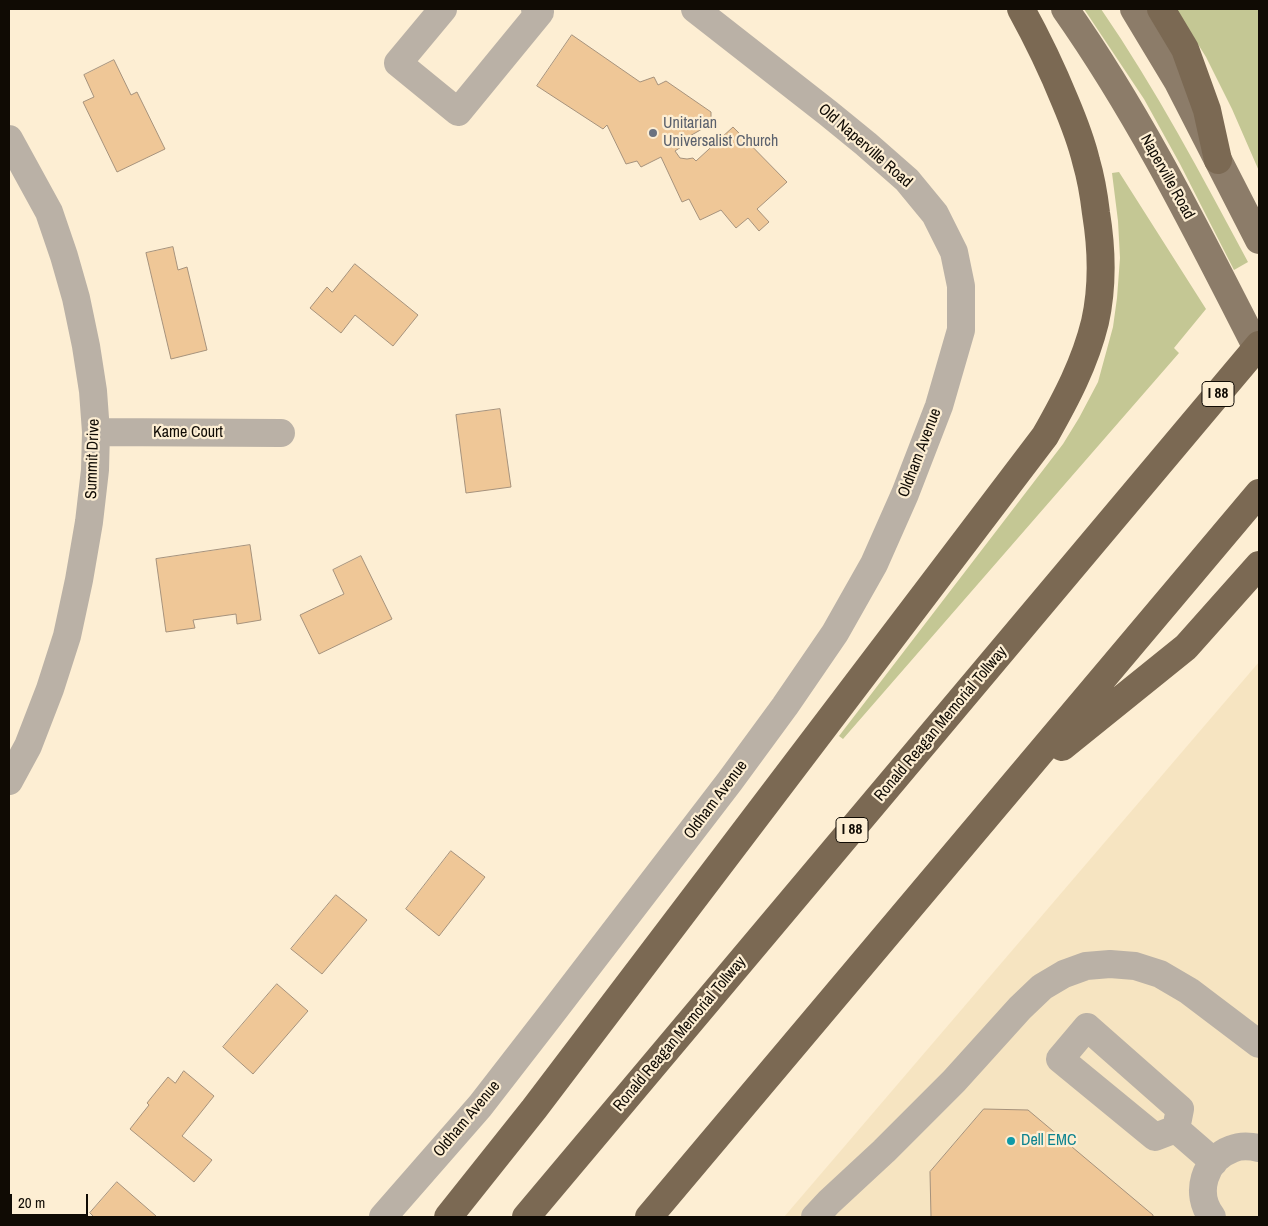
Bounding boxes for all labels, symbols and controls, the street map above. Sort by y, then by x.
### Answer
street label: Old Naperville Road [814,100,916,192]
place label: Unitarian Universalist Church [663,114,778,152]
marker: Unitarian Universalist Church [647,127,659,139]
street label: Naperville Road [1136,131,1198,223]
road number: I 88 [1202,382,1234,406]
street label: Oldham Avenue [894,406,946,500]
street label: Summit Drive [82,419,104,499]
street label: Kame Court [153,423,223,443]
street label: Ronald Reagan Memorial Tollway [871,643,1011,805]
street label: Oldham Avenue [680,757,752,843]
road number: I 88 [836,818,868,842]
street label: Ronald Reagan Memorial Tollway [610,953,750,1115]
street label: Oldham Avenue [429,1077,505,1161]
place label: Dell EMC [1021,1131,1076,1151]
marker: Dell EMC [1005,1135,1017,1147]
scale bar [12,1184,90,1216]
text: 20 m [18,1192,45,1213]

